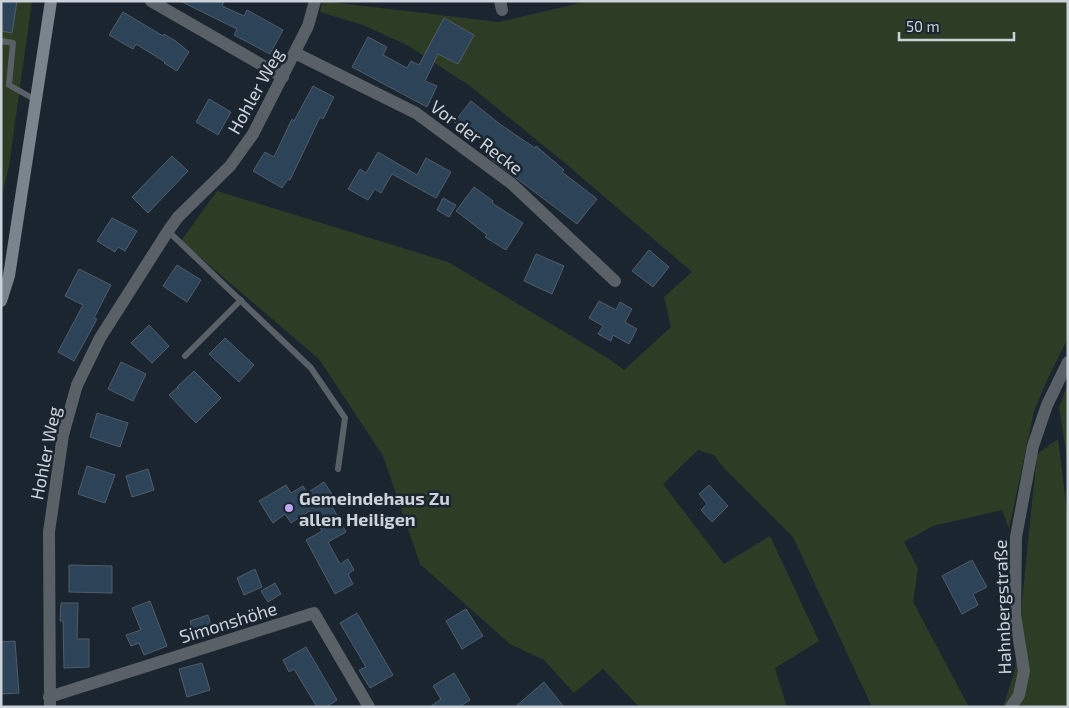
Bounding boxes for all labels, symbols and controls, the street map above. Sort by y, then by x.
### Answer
scale bar [899,10,1014,42]
text: 50 m [906,17,940,35]
street label: Hohler Weg [222,44,288,138]
street label: Vor der Recke [426,95,528,179]
street label: Hohler Weg [25,404,65,502]
place label: Gemeindehaus Zu allen Heiligen [299,487,450,530]
marker: Gemeindehaus Zu allen Heiligen [283,502,295,514]
street label: Hahnbergstraße [989,539,1015,675]
street label: Simonshöhe [177,597,279,647]

